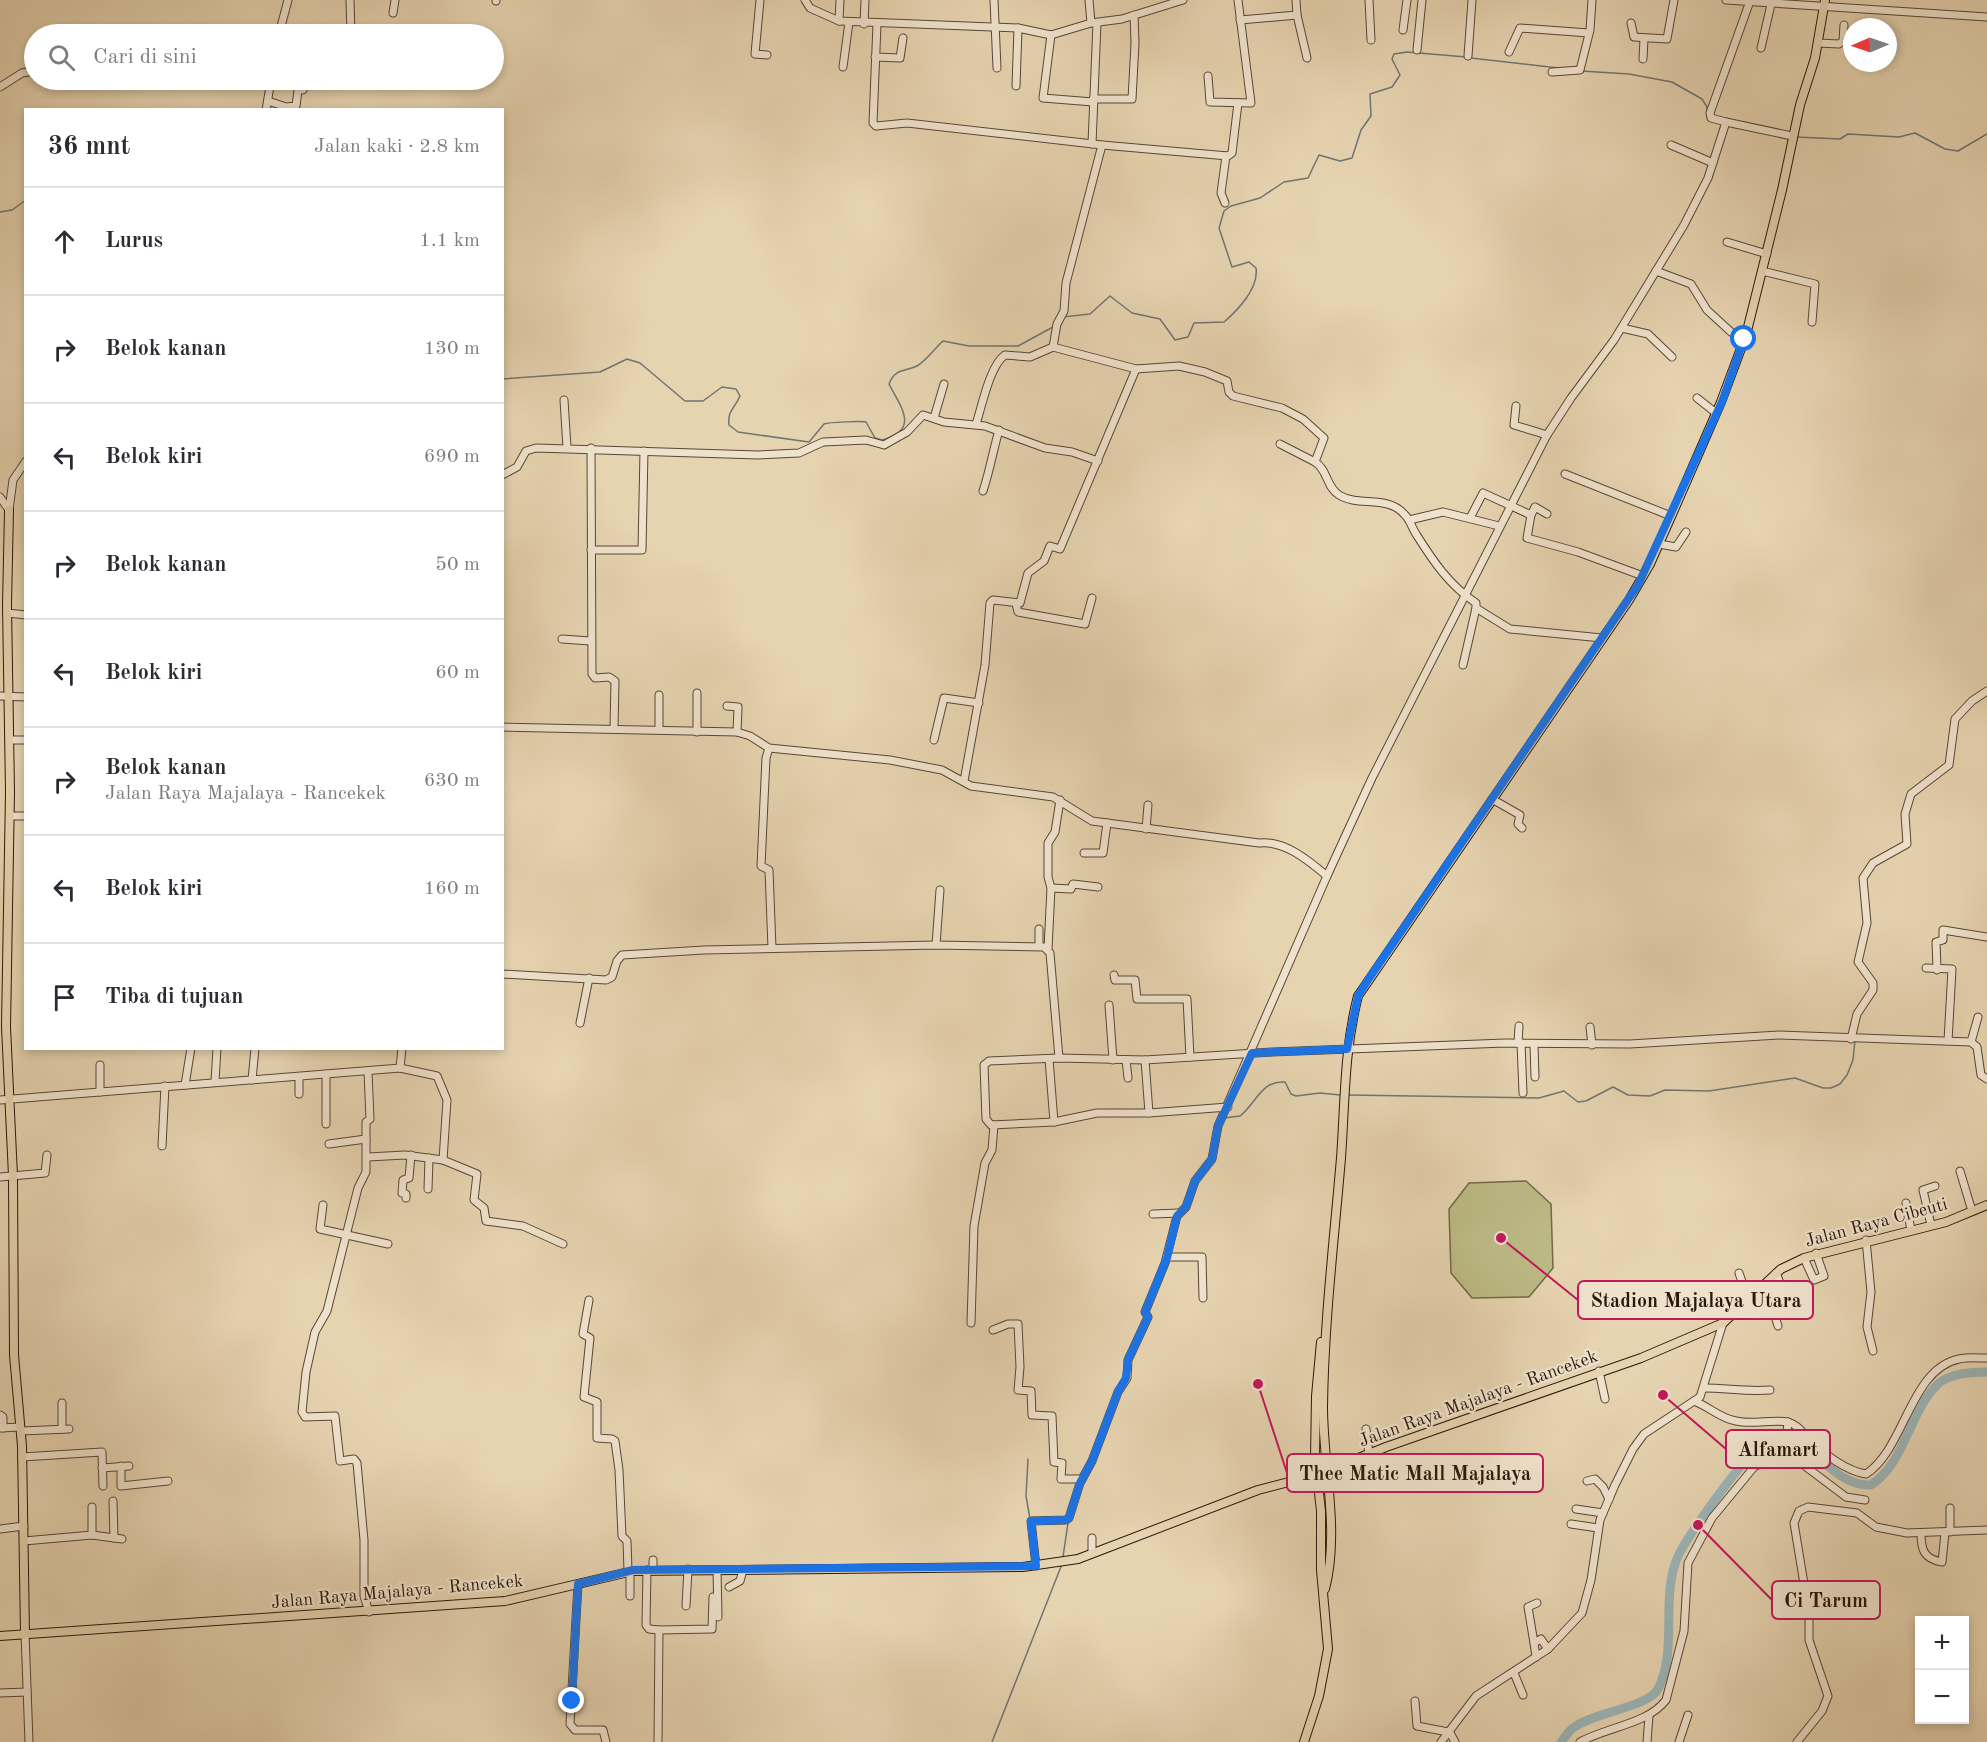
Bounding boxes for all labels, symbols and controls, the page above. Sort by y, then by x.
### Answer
north arrow [1843,18,1897,72]
search box [24,24,504,90]
icon: search [45,41,78,74]
text: Cari di sini [93,46,197,68]
text: 36 mnt [48,134,130,160]
text: Jalan kaki · 2.8 km [314,137,480,157]
icon: ahead [48,225,81,258]
text: Lurus [105,230,163,252]
text: 1.1 km [419,231,480,251]
route start [1730,325,1756,351]
icon: right [48,333,81,366]
text: Belok kanan [105,338,227,360]
text: 130 m [424,339,480,359]
icon: left [48,441,81,474]
text: Belok kiri [105,446,202,468]
text: 690 m [424,447,480,467]
icon: right [48,549,81,582]
text: Belok kanan [105,554,227,576]
text: 50 m [435,555,480,575]
icon: left [48,657,81,690]
text: Belok kiri [105,662,202,684]
text: 60 m [435,663,480,683]
text: Belok kanan [105,757,227,779]
icon: right [48,765,81,798]
text: 630 m [424,771,480,791]
text: Jalan Raya Majalaya - Rancekek [105,784,386,804]
icon: left [48,873,81,906]
text: Belok kiri [105,878,202,900]
text: 160 m [424,879,480,899]
icon: arrive [48,981,81,1014]
text: Tiba di tujuan [105,986,243,1008]
street label: Jalan Raya Cibeuti [1803,1195,1950,1251]
callout: Stadion Majalaya Utara [1578,1281,1813,1319]
text: Stadion Majalaya Utara [1590,1292,1802,1312]
street label: Jalan Raya Majalaya - Rancekek [1356,1347,1600,1451]
callout: Alfamart [1726,1430,1830,1468]
text: Alfamart [1738,1441,1818,1461]
callout: Thee Matic Mall Majalaya [1287,1454,1543,1492]
text: Thee Matic Mall Majalaya [1299,1465,1531,1485]
street label: Jalan Raya Majalaya - Rancekek [270,1572,524,1612]
callout: Ci Tarum [1772,1581,1880,1619]
text: Ci Tarum [1784,1592,1868,1612]
map controls [1915,1616,1969,1724]
button: + [1915,1616,1969,1670]
button: − [1915,1670,1969,1724]
route end [558,1687,584,1713]

